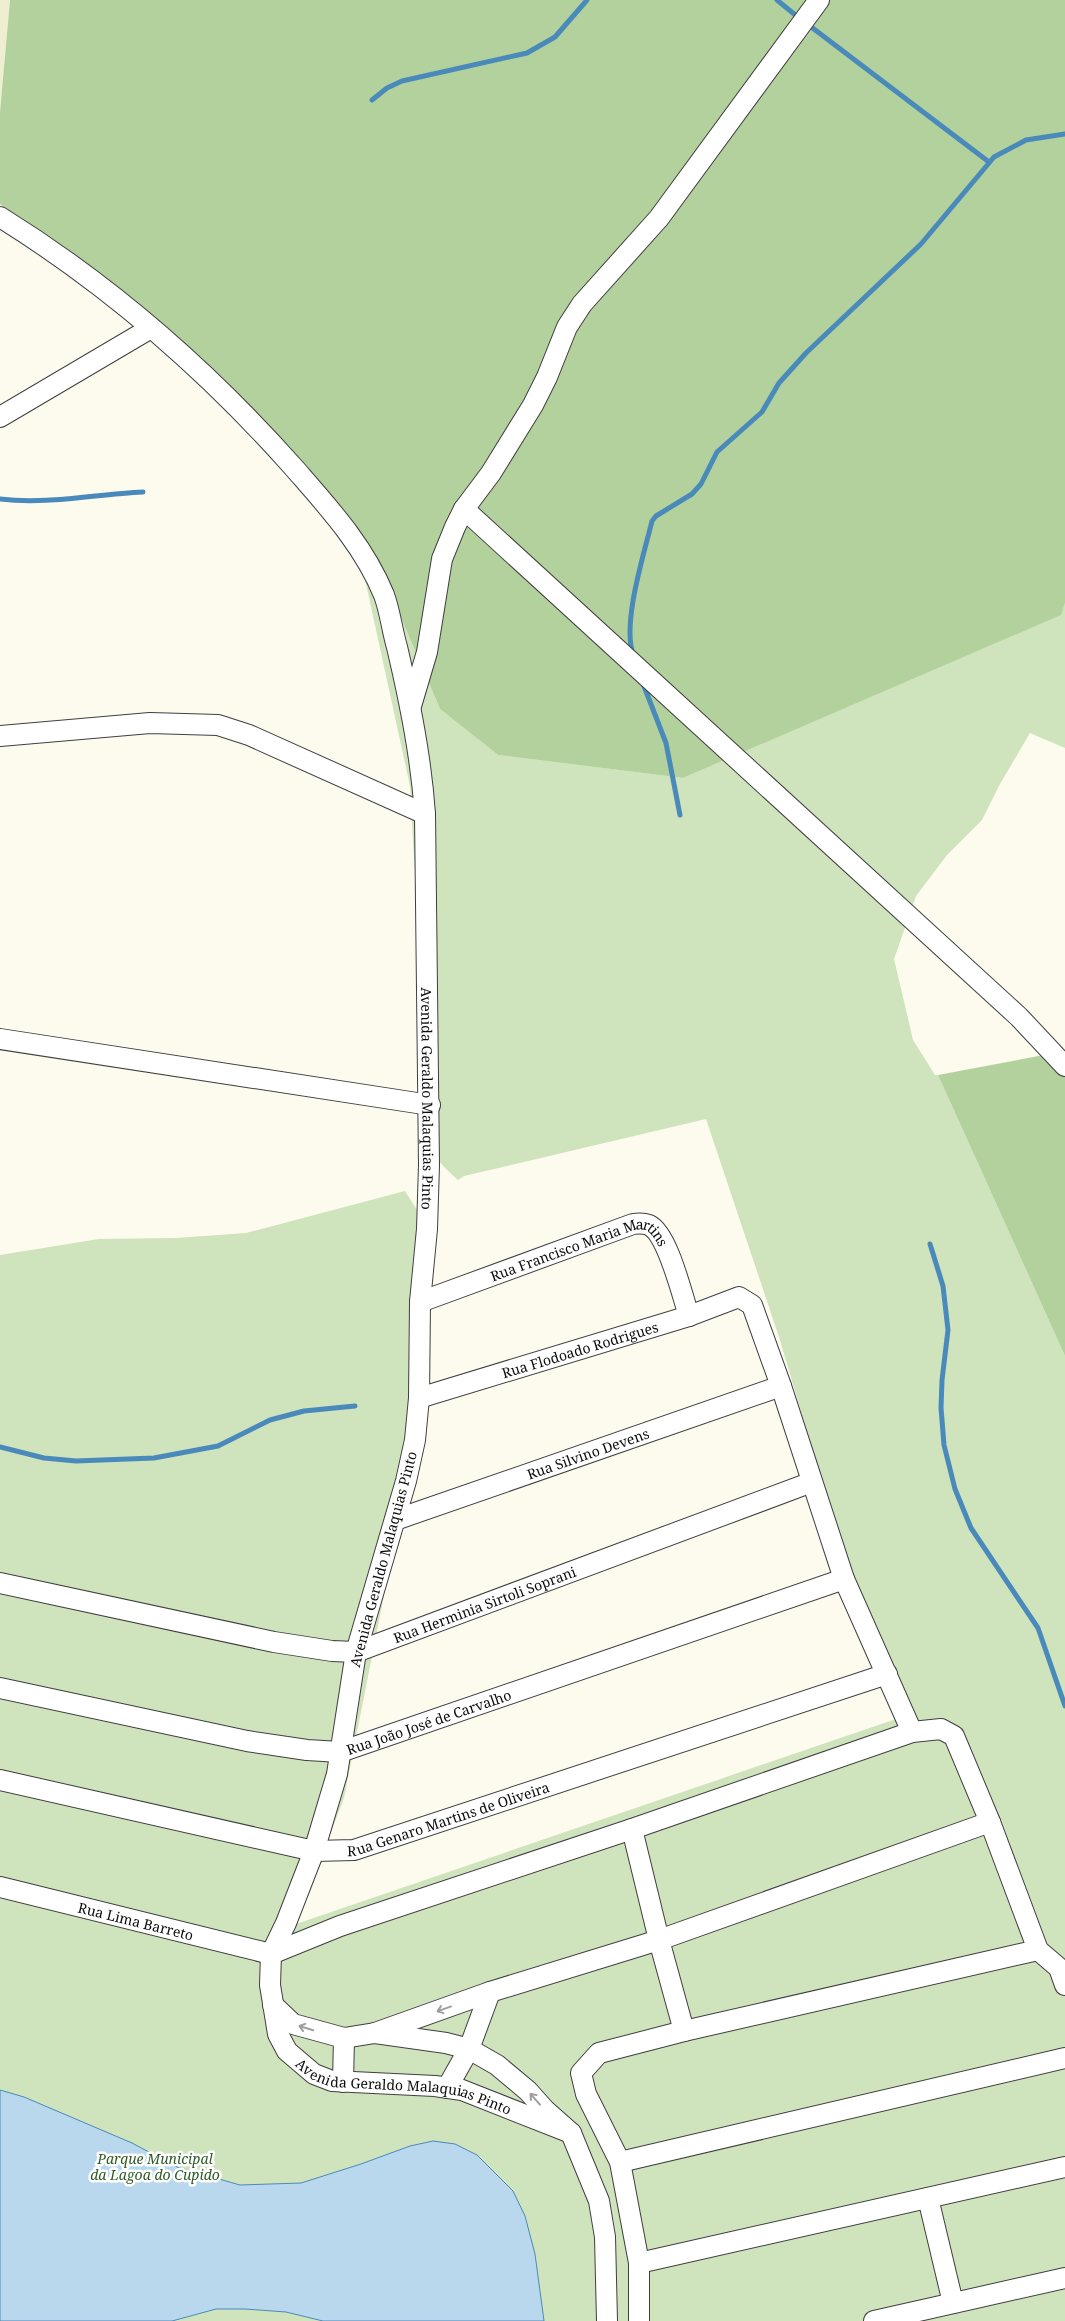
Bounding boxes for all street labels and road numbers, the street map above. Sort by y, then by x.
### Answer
street label: Avenida Geraldo Malaquias Pinto [417,987,438,1210]
street label: Rua Francisco Maria Martins [487,1214,673,1285]
street label: Rua Flodoado Rodrigues [499,1316,660,1382]
street label: Rua Silvino Devens [524,1423,651,1483]
street label: Avenida Geraldo Malaquias Pinto [345,1449,421,1669]
street label: Rua Herminia Sirtoli Soprani [390,1561,579,1647]
street label: Rua João José de Carvalho [344,1685,513,1759]
street label: Rua Genaro Martins de Oliveira [347,1777,552,1860]
street label: Rua Lima Barreto [76,1897,196,1944]
street label: Avenida Geraldo Malaquias Pinto [292,2053,514,2118]

